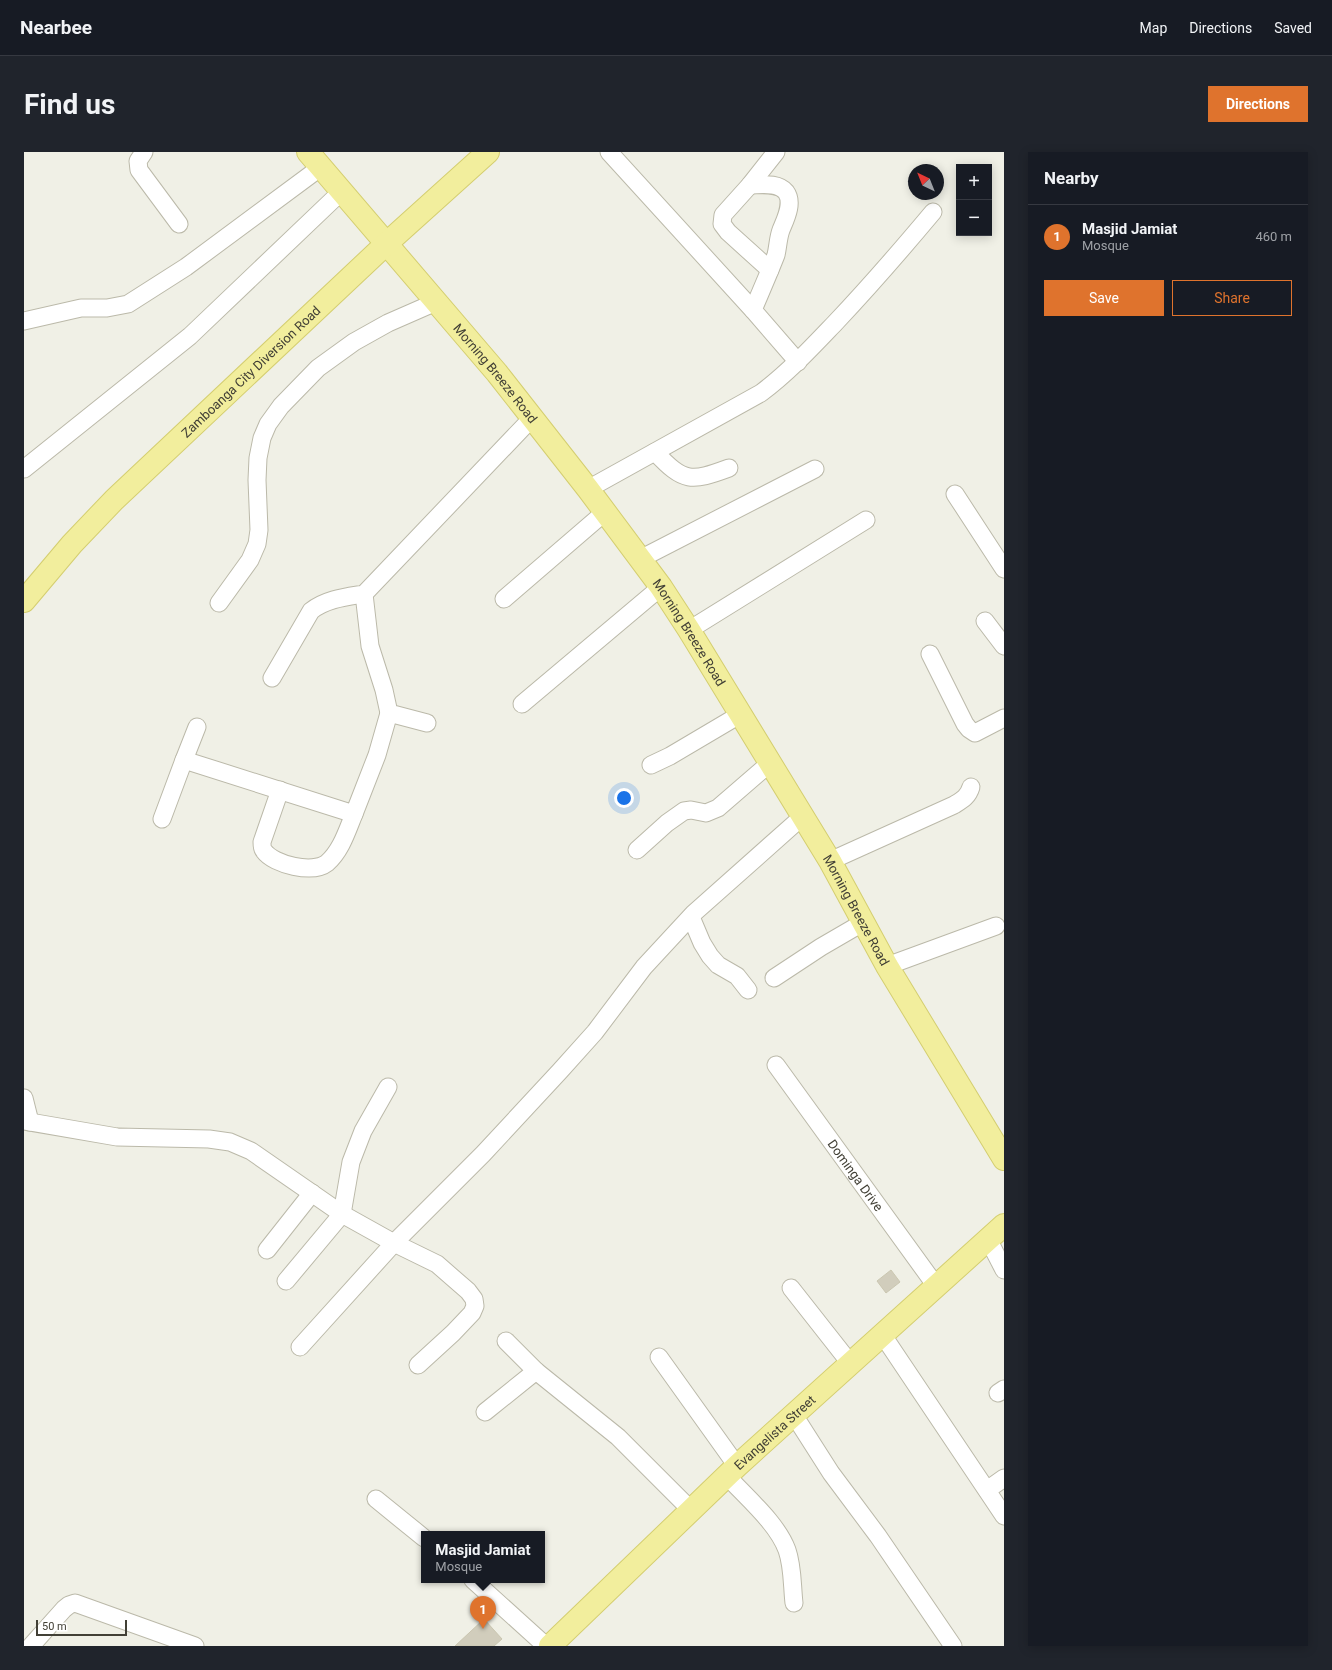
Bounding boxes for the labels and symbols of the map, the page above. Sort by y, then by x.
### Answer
north arrow [908,164,944,200]
street label: Zamboanga City Diversion Road [178,303,324,441]
street label: Morning Breeze Road [450,321,540,426]
street label: Morning Breeze Road [650,576,728,689]
your location [614,788,634,808]
street label: Morning Breeze Road [820,852,892,968]
street label: Dominga Drive [824,1137,886,1214]
street label: Evangelista Street [731,1392,818,1473]
pin: 1 [470,1596,496,1629]
scale bar [36,1618,127,1637]

